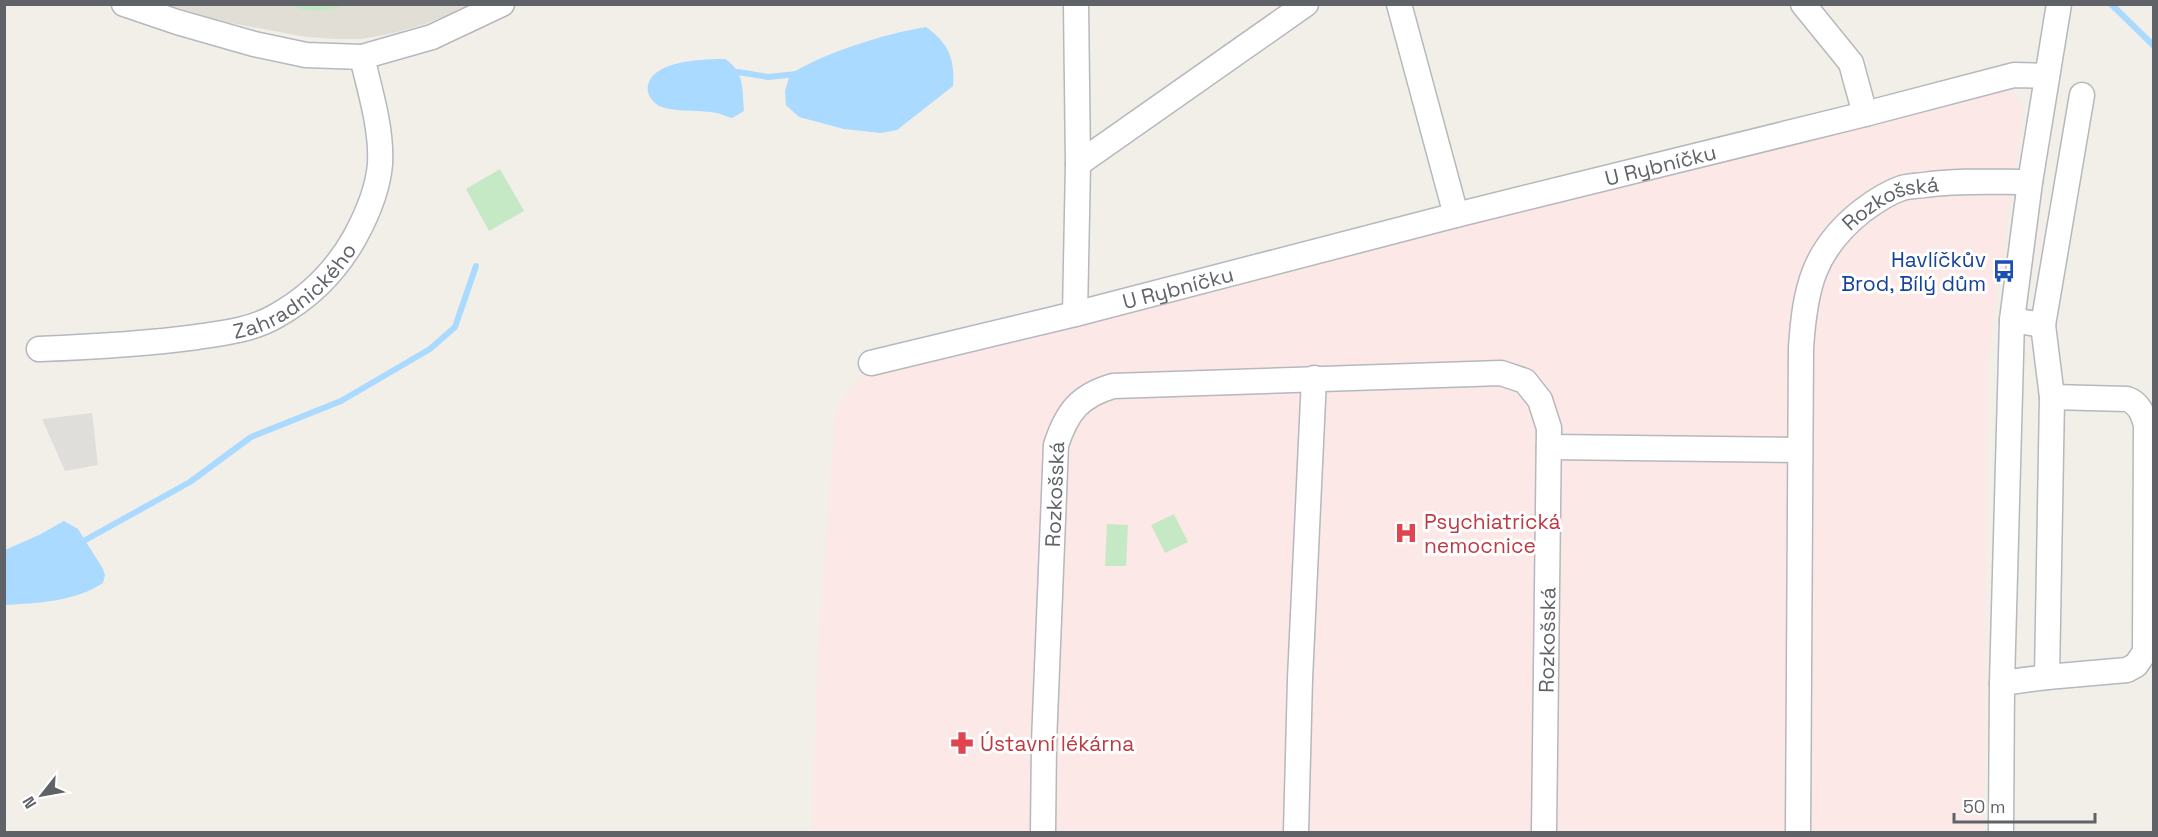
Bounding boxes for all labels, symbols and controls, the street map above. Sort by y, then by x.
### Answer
street label: U Rybníčku [1602,138,1719,191]
street label: Rozkošská [1836,170,1940,236]
street label: Zahradnického [230,238,362,344]
place label: Havlíčkův Brod, Bílý dům [1841,246,1986,297]
bus stop icon: Havlíčkův Brod, Bílý dům [1991,258,2017,284]
street label: U Rybníčku [1119,260,1236,315]
street label: Rozkošská [1038,441,1070,548]
place label: Psychiatrická nemocnice [1424,508,1561,559]
hospital icon: Psychiatrická nemocnice [1393,520,1419,546]
street label: Rozkošská [1533,587,1561,693]
pharmacy icon: Ústavní lékárna [949,730,975,756]
place label: Ústavní lékárna [980,730,1134,757]
north arrow [12,765,72,825]
scale bar [1954,786,2095,824]
text: N [18,792,41,812]
text: 50 m [1963,795,2005,818]

